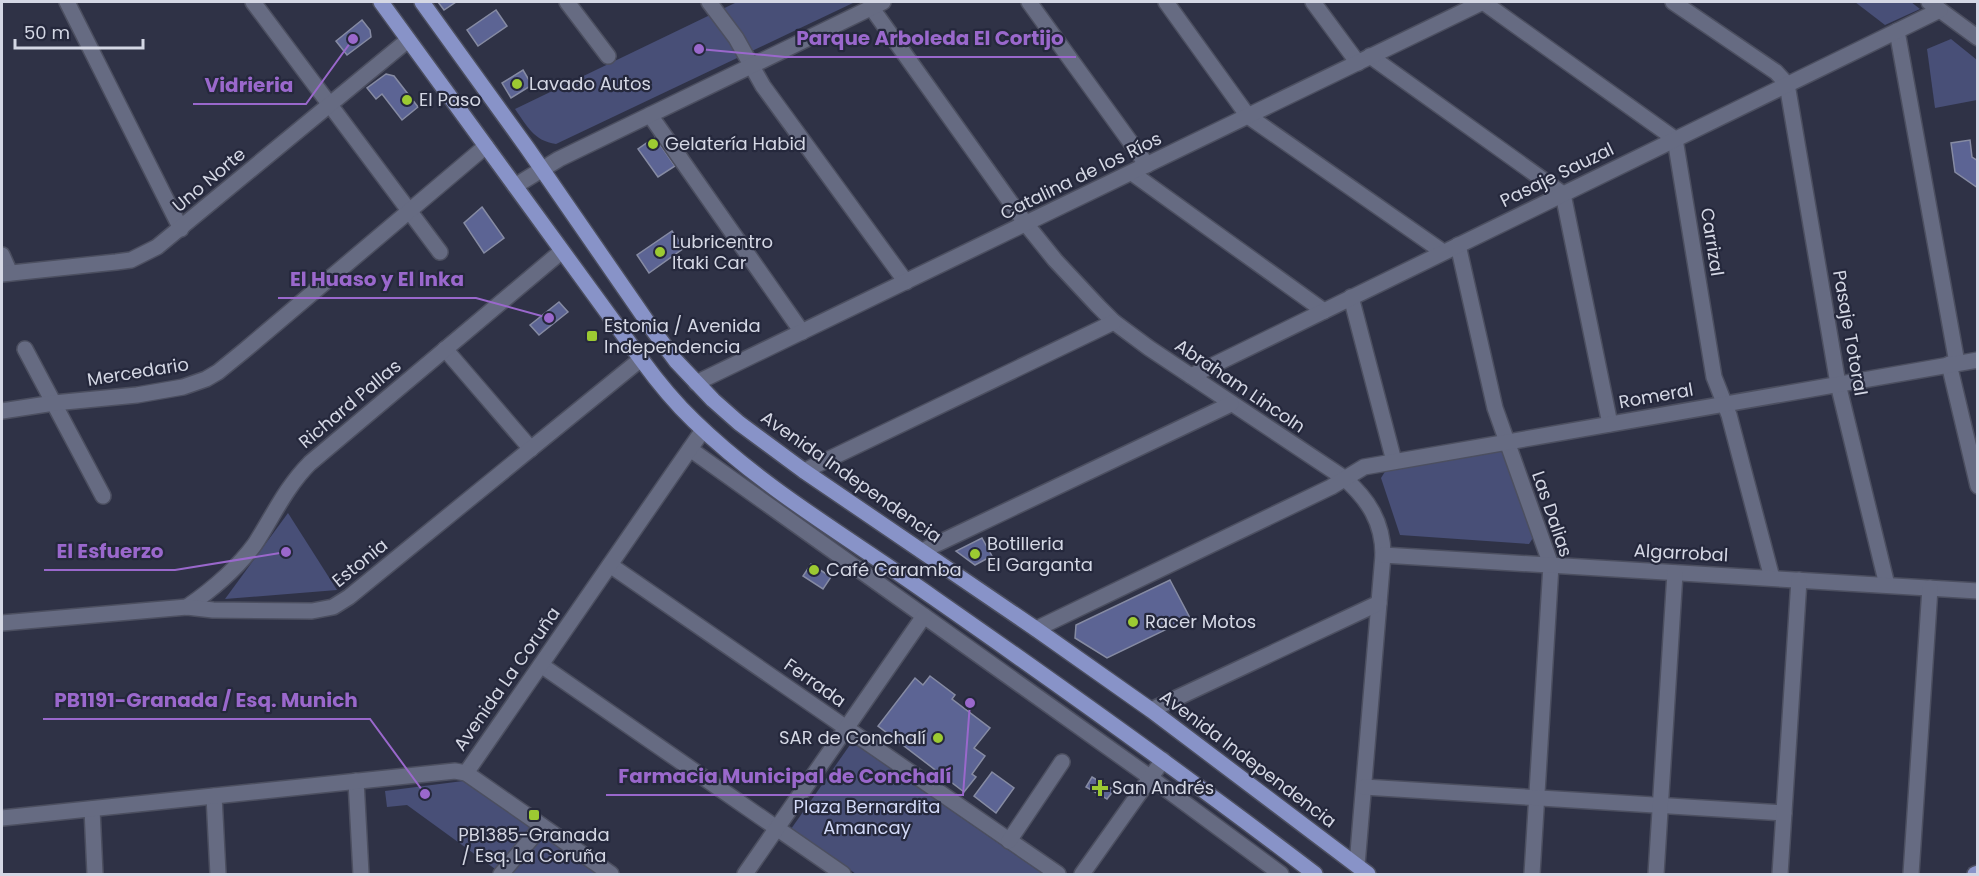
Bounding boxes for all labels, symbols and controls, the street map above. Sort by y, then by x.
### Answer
scale bar [15,12,142,50]
callout: Parque Arboleda El Cortijo [785,19,1076,57]
text: 50 m [24,20,70,45]
text: Parque Arboleda El Cortijo [796,24,1064,52]
callout: Vidrieria [193,66,306,104]
text: Vidrieria [205,71,293,99]
place label: Lavado Autos [529,71,651,96]
marker: Lavado Autos [510,77,524,91]
place label: El Paso [419,87,481,112]
marker: El Paso [400,93,414,107]
street label: Catalina de los Ríos [996,126,1166,226]
place label: Gelatería Habid [665,131,806,156]
street label: Pasaje Sauzal [1496,136,1618,213]
marker: Gelatería Habid [646,137,660,151]
street label: Uno Norte [167,142,251,218]
street label: Carrizal [1695,206,1730,278]
place label: Lubricentro Itaki Car [672,229,773,275]
marker: Lubricentro Itaki Car [653,245,667,259]
callout: El Huaso y El Inka [278,260,476,298]
text: El Huaso y El Inka [290,265,464,293]
street label: Pasaje Totoral [1827,268,1874,398]
place label: Estonia / Avenida Independencia [604,313,761,359]
marker: Estonia / Avenida Independencia [585,329,599,343]
street label: Abraham Lincoln [1170,333,1310,439]
street label: Mercedario [85,351,190,392]
street label: Richard Pallas [293,353,406,454]
street label: Romeral [1617,377,1695,414]
street label: Avenida Independencia [756,405,947,548]
street label: Las Dalias [1526,467,1579,560]
place label: Botilleria El Garganta [987,531,1093,577]
callout: El Esfuerzo [44,532,175,570]
street label: Estonia [327,532,393,593]
text: El Esfuerzo [56,537,164,565]
street label: Algarrobal [1633,538,1729,567]
marker: Botilleria El Garganta [968,547,982,561]
place label: Café Caramba [826,557,962,582]
marker: Café Caramba [807,563,821,577]
street label: Avenida La Coruña [447,602,566,756]
place label: Racer Motos [1145,609,1256,634]
marker: Racer Motos [1126,615,1140,629]
street label: Ferrada [779,652,851,713]
callout: PB1191-Granada / Esq. Munich [43,681,370,719]
street label: Avenida Independencia [1155,684,1342,833]
text: PB1191-Granada / Esq. Munich [54,686,358,714]
place label: SAR de Conchalí [779,725,926,750]
marker: SAR de Conchalí [931,731,945,745]
callout: Farmacia Municipal de Conchalí [606,757,963,795]
text: Farmacia Municipal de Conchalí [618,762,952,790]
place label: San Andrés [1112,775,1214,800]
marker: San Andrés [1093,781,1107,795]
park label: Plaza Bernardita Amancay [794,794,940,840]
marker: PB1385-Granada / Esq. La Coruña [527,808,541,822]
place label: PB1385-Granada / Esq. La Coruña [458,822,610,868]

